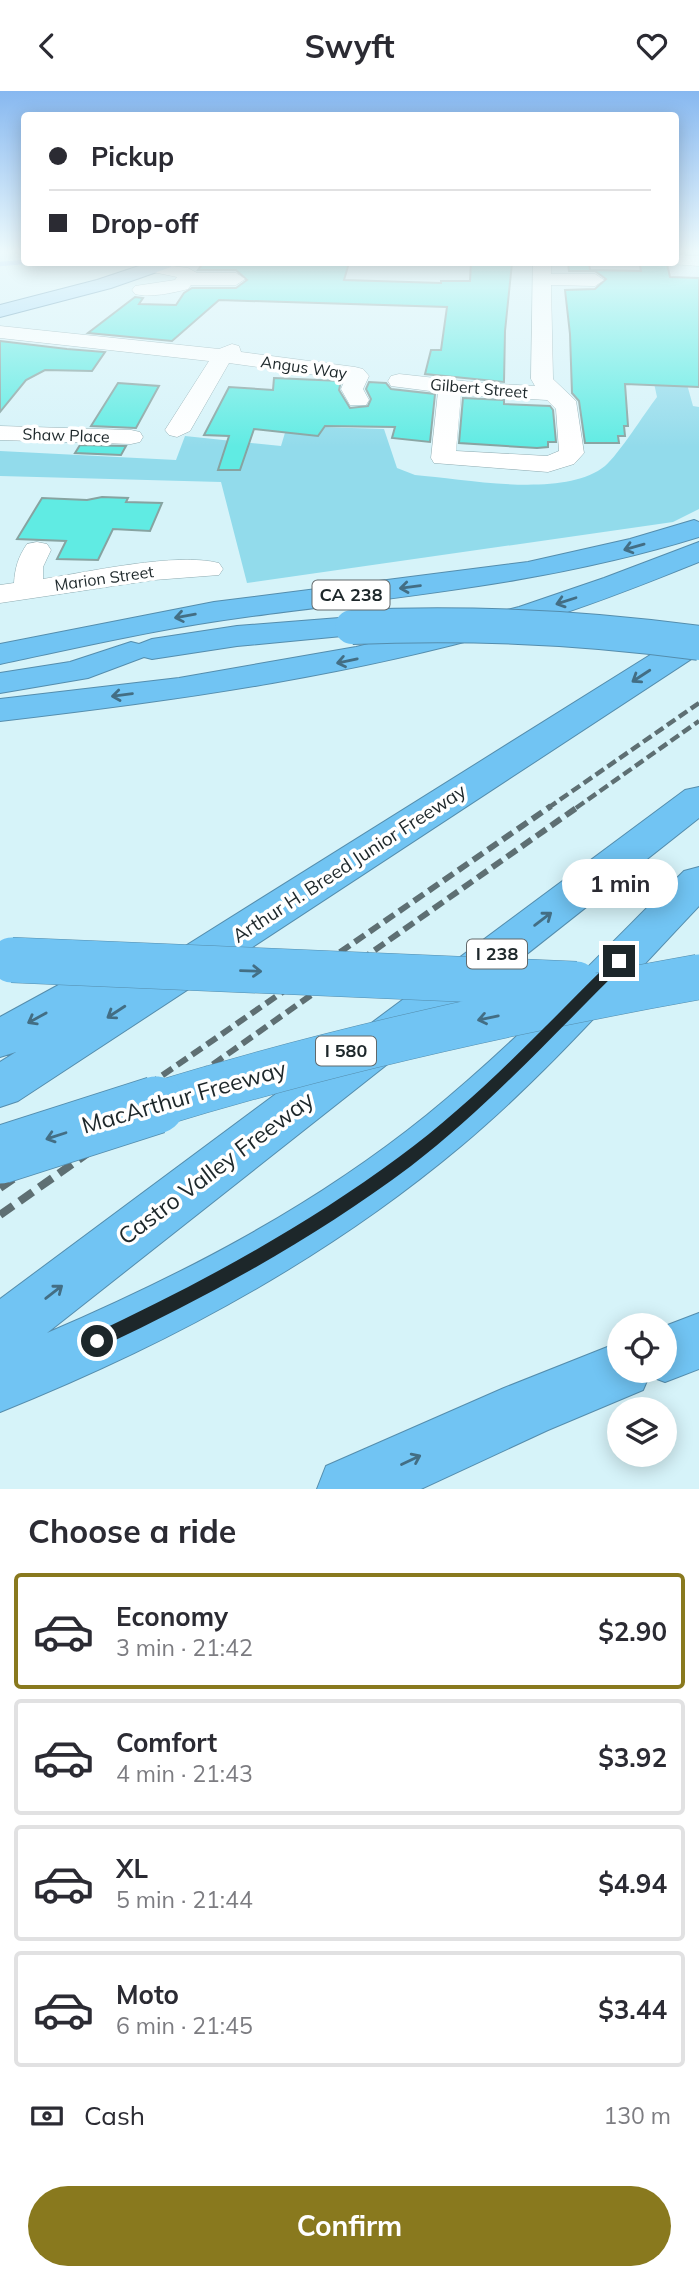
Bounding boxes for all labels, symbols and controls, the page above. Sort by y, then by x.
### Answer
text: Swyft [304,26,395,66]
icon: back [28,27,66,65]
icon: heart [633,27,671,65]
text: Pickup [91,140,174,173]
text: Drop-off [91,207,198,240]
street label: Angus Way [260,351,349,383]
street label: Gilbert Street [429,374,529,402]
street label: Shaw Place [22,423,110,447]
one-way arrow [623,542,645,555]
street label: Marion Street [53,561,155,595]
road number: CA 238 [312,581,390,609]
one-way arrow [399,581,422,594]
one-way arrow [556,596,578,609]
one-way arrow [174,610,197,623]
one-way arrow [336,654,359,668]
one-way arrow [632,669,652,683]
one-way arrow [111,688,134,701]
street label: Arthur H. Breed Junior Freeway [228,778,470,948]
callout: 1 min [561,859,677,909]
text: 1 min [590,869,650,898]
one-way arrow [533,911,552,926]
road number: I 238 [467,939,527,969]
route end [603,945,635,977]
one-way arrow [239,964,262,977]
one-way arrow [107,1006,127,1020]
one-way arrow [477,1011,500,1025]
one-way arrow [27,1012,48,1025]
road number: I 580 [316,1036,376,1065]
street label: MacArthur Freeway [78,1053,289,1140]
street label: Castro Valley Freeway [112,1085,319,1251]
one-way arrow [45,1131,67,1143]
one-way arrow [44,1285,63,1300]
map controls [607,1313,677,1467]
button: locate [607,1313,677,1383]
route start [81,1325,113,1357]
button: layers [607,1397,677,1467]
one-way arrow [400,1453,421,1466]
text: Choose a ride [28,1511,236,1551]
icon: car [32,1600,95,1663]
text: Economy [116,1600,228,1633]
text: $2.90 [598,1615,667,1648]
text: 3 min · 21:42 [116,1633,253,1662]
icon: car [32,1726,95,1789]
text: Comfort [116,1726,217,1759]
text: $3.92 [598,1741,667,1774]
text: 4 min · 21:43 [116,1759,253,1788]
icon: car [32,1852,95,1915]
text: XL [116,1852,148,1885]
text: $4.94 [598,1867,667,1900]
text: 5 min · 21:44 [116,1885,253,1914]
icon: car [32,1978,95,2041]
text: Moto [116,1978,179,2011]
text: $3.44 [598,1993,667,2026]
text: 6 min · 21:45 [116,2011,253,2040]
icon: cash [28,2097,66,2135]
text: Cash [84,2099,145,2132]
text: 130 m [603,2101,671,2130]
button: Confirm [28,2186,671,2266]

